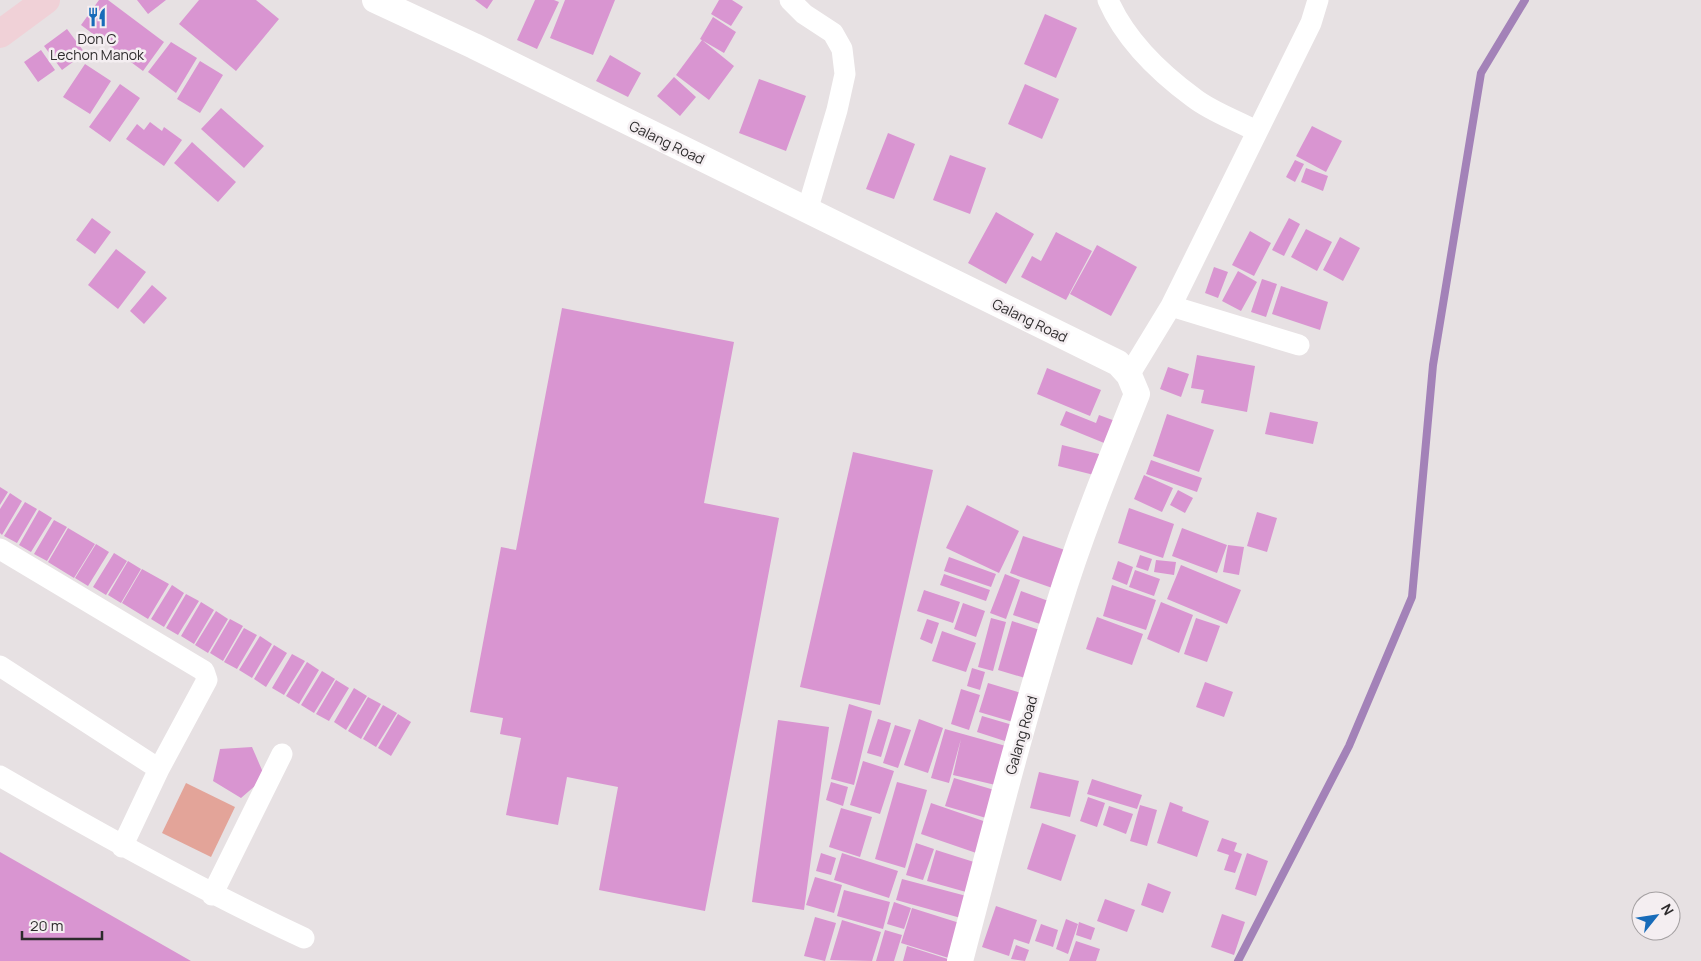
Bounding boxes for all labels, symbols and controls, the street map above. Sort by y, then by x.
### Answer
restaurant icon: Don C Lechon Manok [86,6,108,28]
place label: Don C Lechon Manok [50,29,145,64]
street label: Galang Road [626,116,708,168]
street label: Galang Road [989,294,1071,346]
street label: Galang Road [1001,693,1041,777]
north arrow [1631,891,1681,941]
text: N [1657,900,1678,918]
scale bar [22,908,102,940]
text: 20 m [30,915,63,936]

